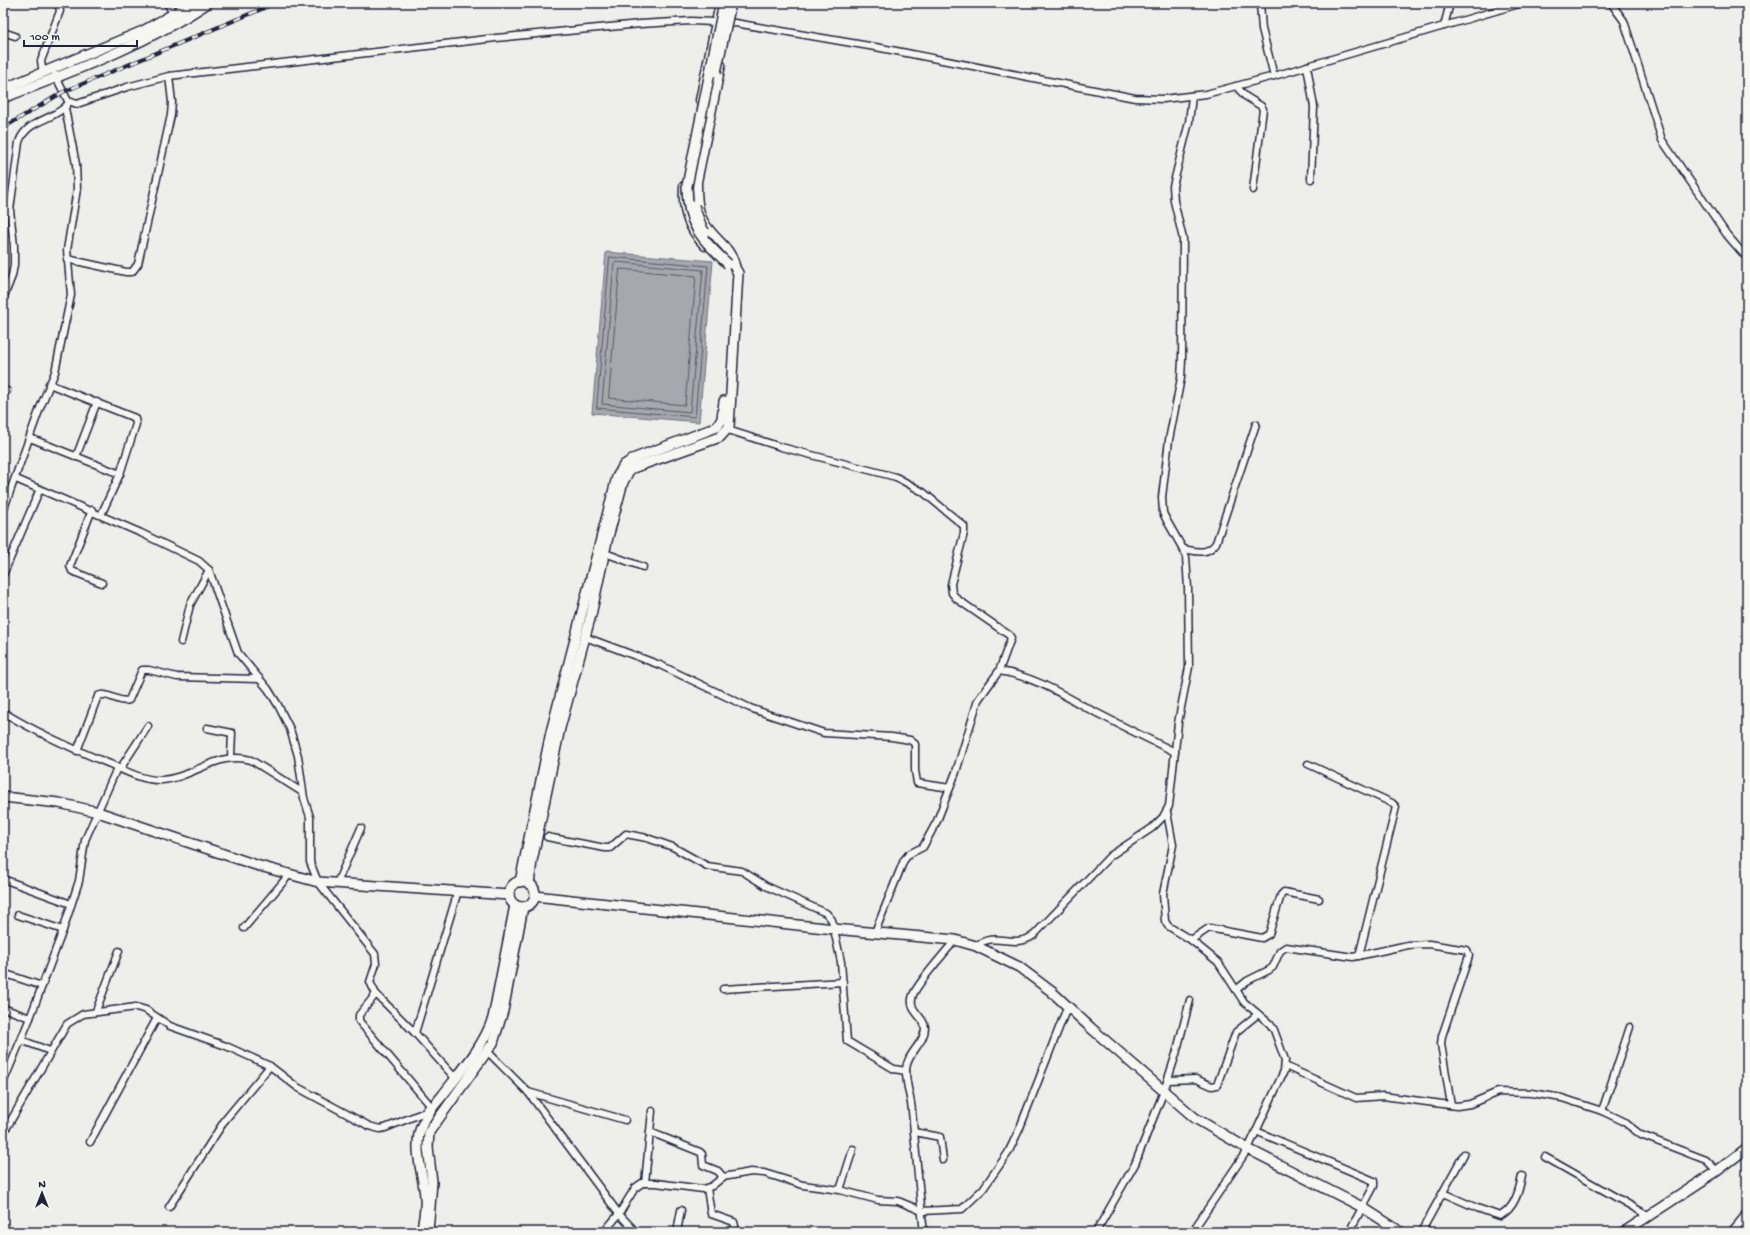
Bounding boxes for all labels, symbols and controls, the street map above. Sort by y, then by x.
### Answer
scale bar [24,22,137,48]
text: 100 m [29,31,60,45]
north arrow [22,1173,62,1213]
text: N [38,1179,46,1191]

